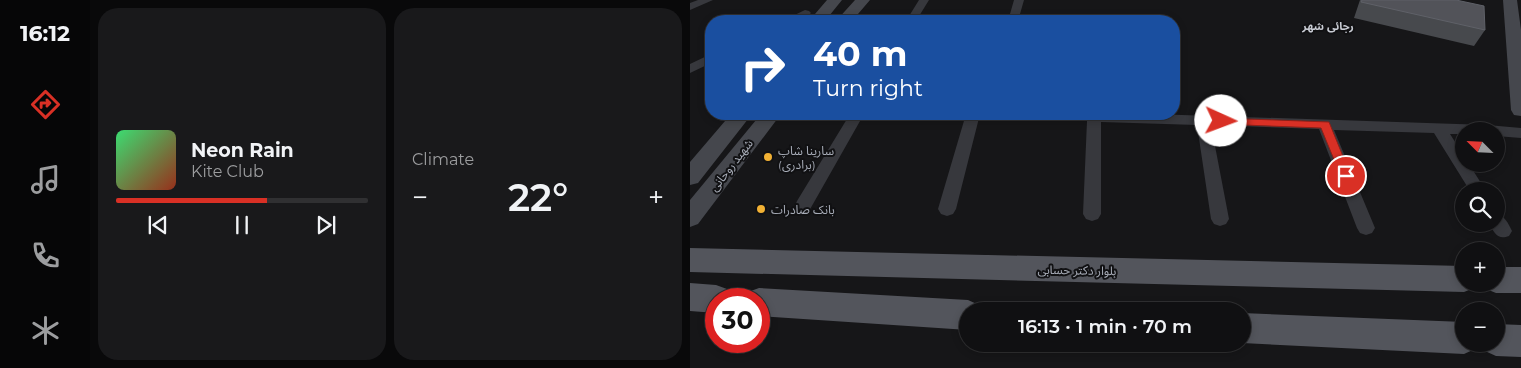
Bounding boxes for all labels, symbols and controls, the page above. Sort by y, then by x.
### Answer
district label: رجائی شهر [1301,19,1354,33]
text: 16:12 [20,20,70,47]
text: 40 m [813,32,908,75]
icon: right [730,35,795,100]
text: Turn right [813,75,923,102]
icon: directions [28,87,63,122]
position arrow [1194,94,1246,146]
north arrow [1455,122,1505,172]
map controls [1455,122,1505,352]
street label: شهید روحانی [706,136,756,194]
text: Neon Rain [191,139,294,162]
place label: سارینا شاپ (برادری) [778,143,834,172]
text: Climate [412,150,474,169]
marker: سارینا شاپ (برادری) [762,151,774,163]
pin [1325,155,1367,197]
icon: music [28,162,63,197]
text: Kite Club [191,162,264,181]
icon: arrive [1332,162,1360,190]
text: 22° [508,174,568,221]
text: − [412,180,428,214]
text: + [648,180,664,214]
button: search [1455,182,1505,232]
place label: بانک صادرات [771,202,835,217]
marker: بانک صادرات [755,203,767,215]
icon: previous [144,211,172,239]
icon: pause [228,211,256,239]
icon: next [312,211,340,239]
icon: phone [28,238,63,273]
button: + [1455,242,1505,292]
street label: بلوار دکتر حسابی [1037,262,1117,278]
speed limit sign: 30 [705,288,770,353]
button: − [1455,302,1505,352]
icon: climate [28,313,63,348]
text: 16:13 · 1 min · 70 m [1018,315,1192,338]

